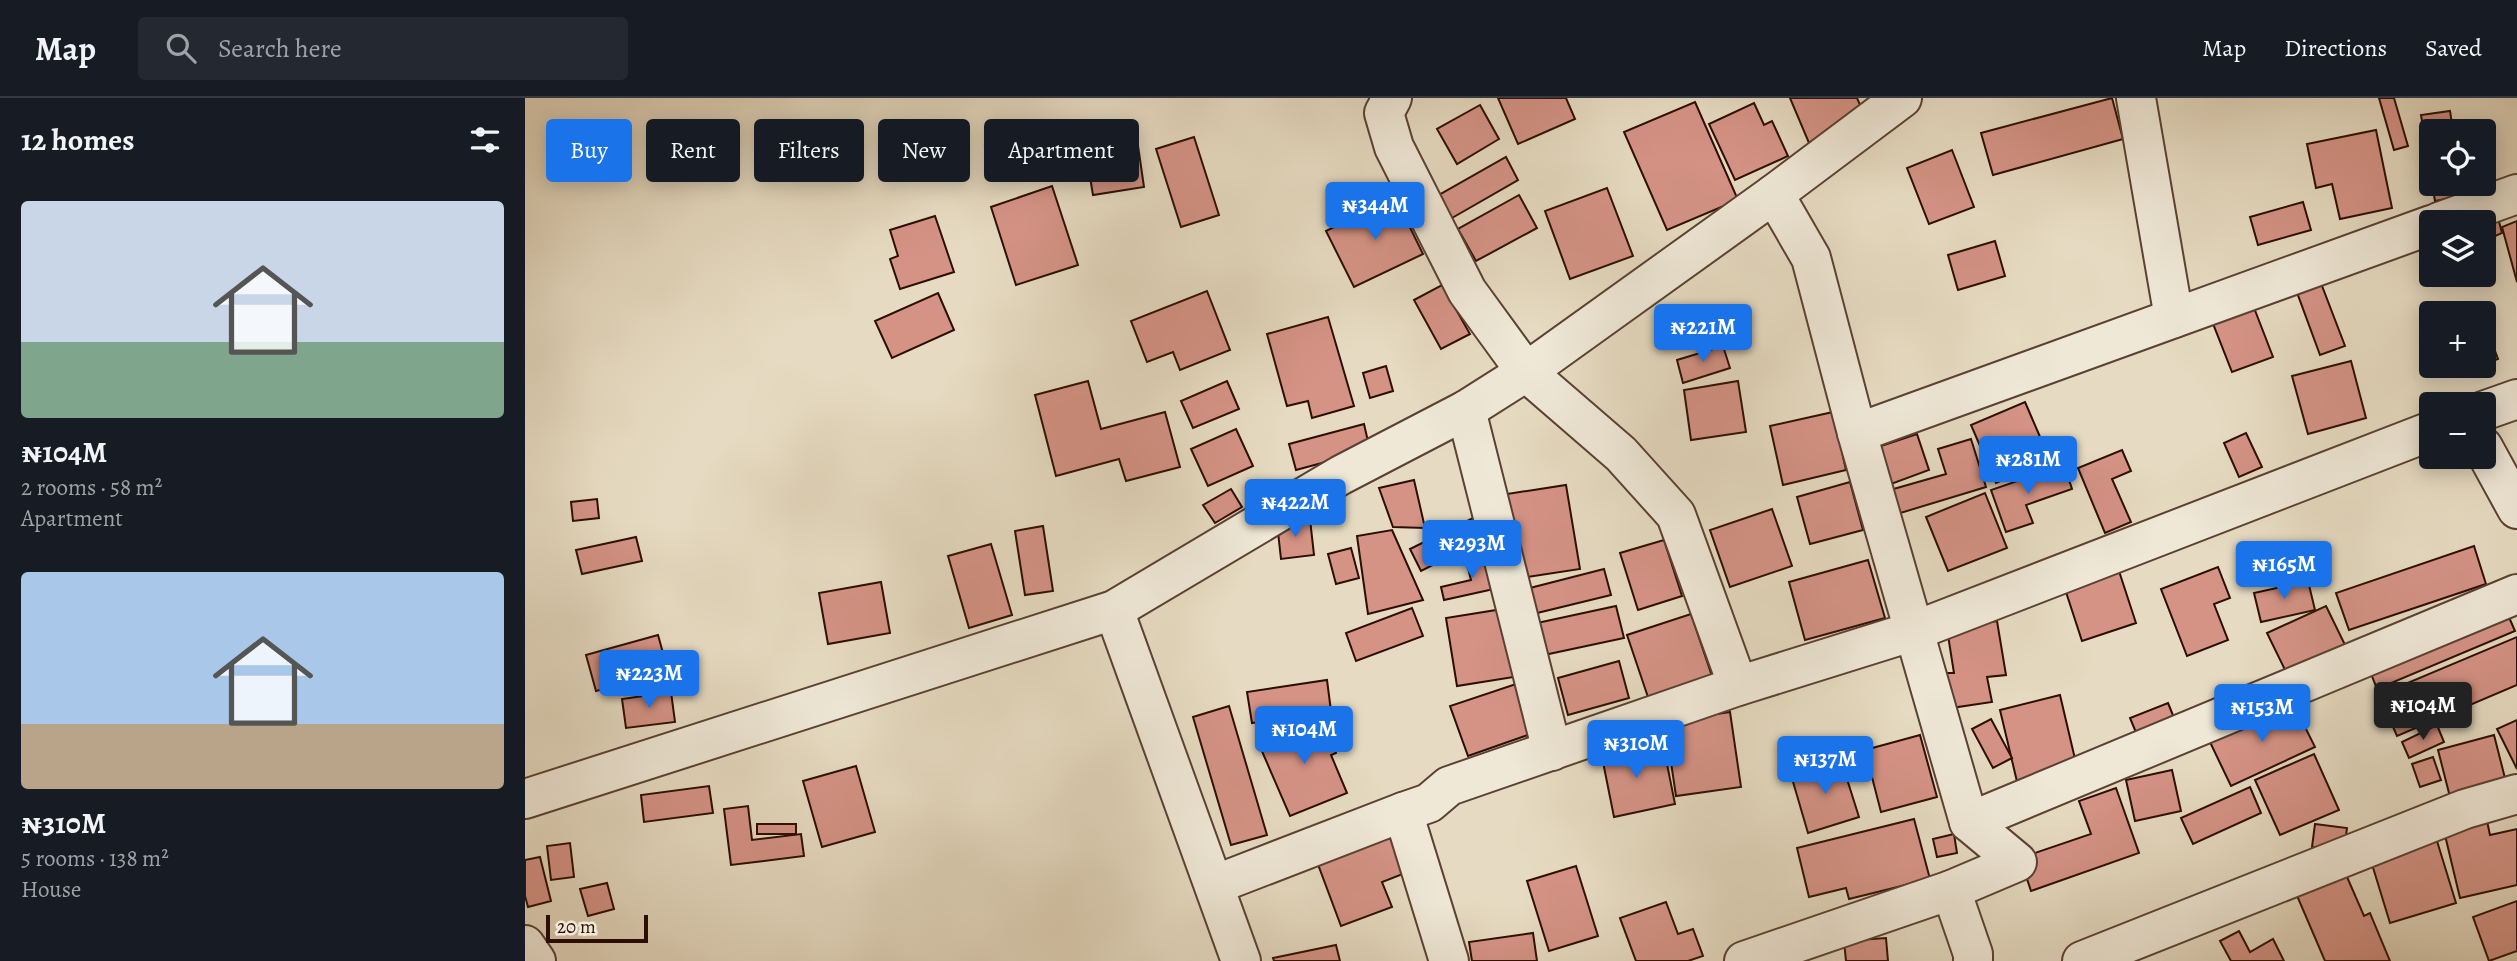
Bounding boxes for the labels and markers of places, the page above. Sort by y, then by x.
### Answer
pin: ₦344M [1326,183,1424,242]
pin: ₦221M [1654,304,1752,364]
pin: ₦281M [1979,436,2077,496]
pin: ₦422M [1246,480,1344,539]
pin: ₦293M [1423,520,1521,580]
pin: ₦165M [2235,542,2333,601]
pin: ₦223M [600,650,698,710]
pin: ₦104M [2374,682,2472,742]
pin: ₦153M [2213,684,2311,744]
pin: ₦104M [1255,706,1353,766]
pin: ₦310M [1587,720,1685,780]
pin: ₦137M [1776,736,1874,796]

